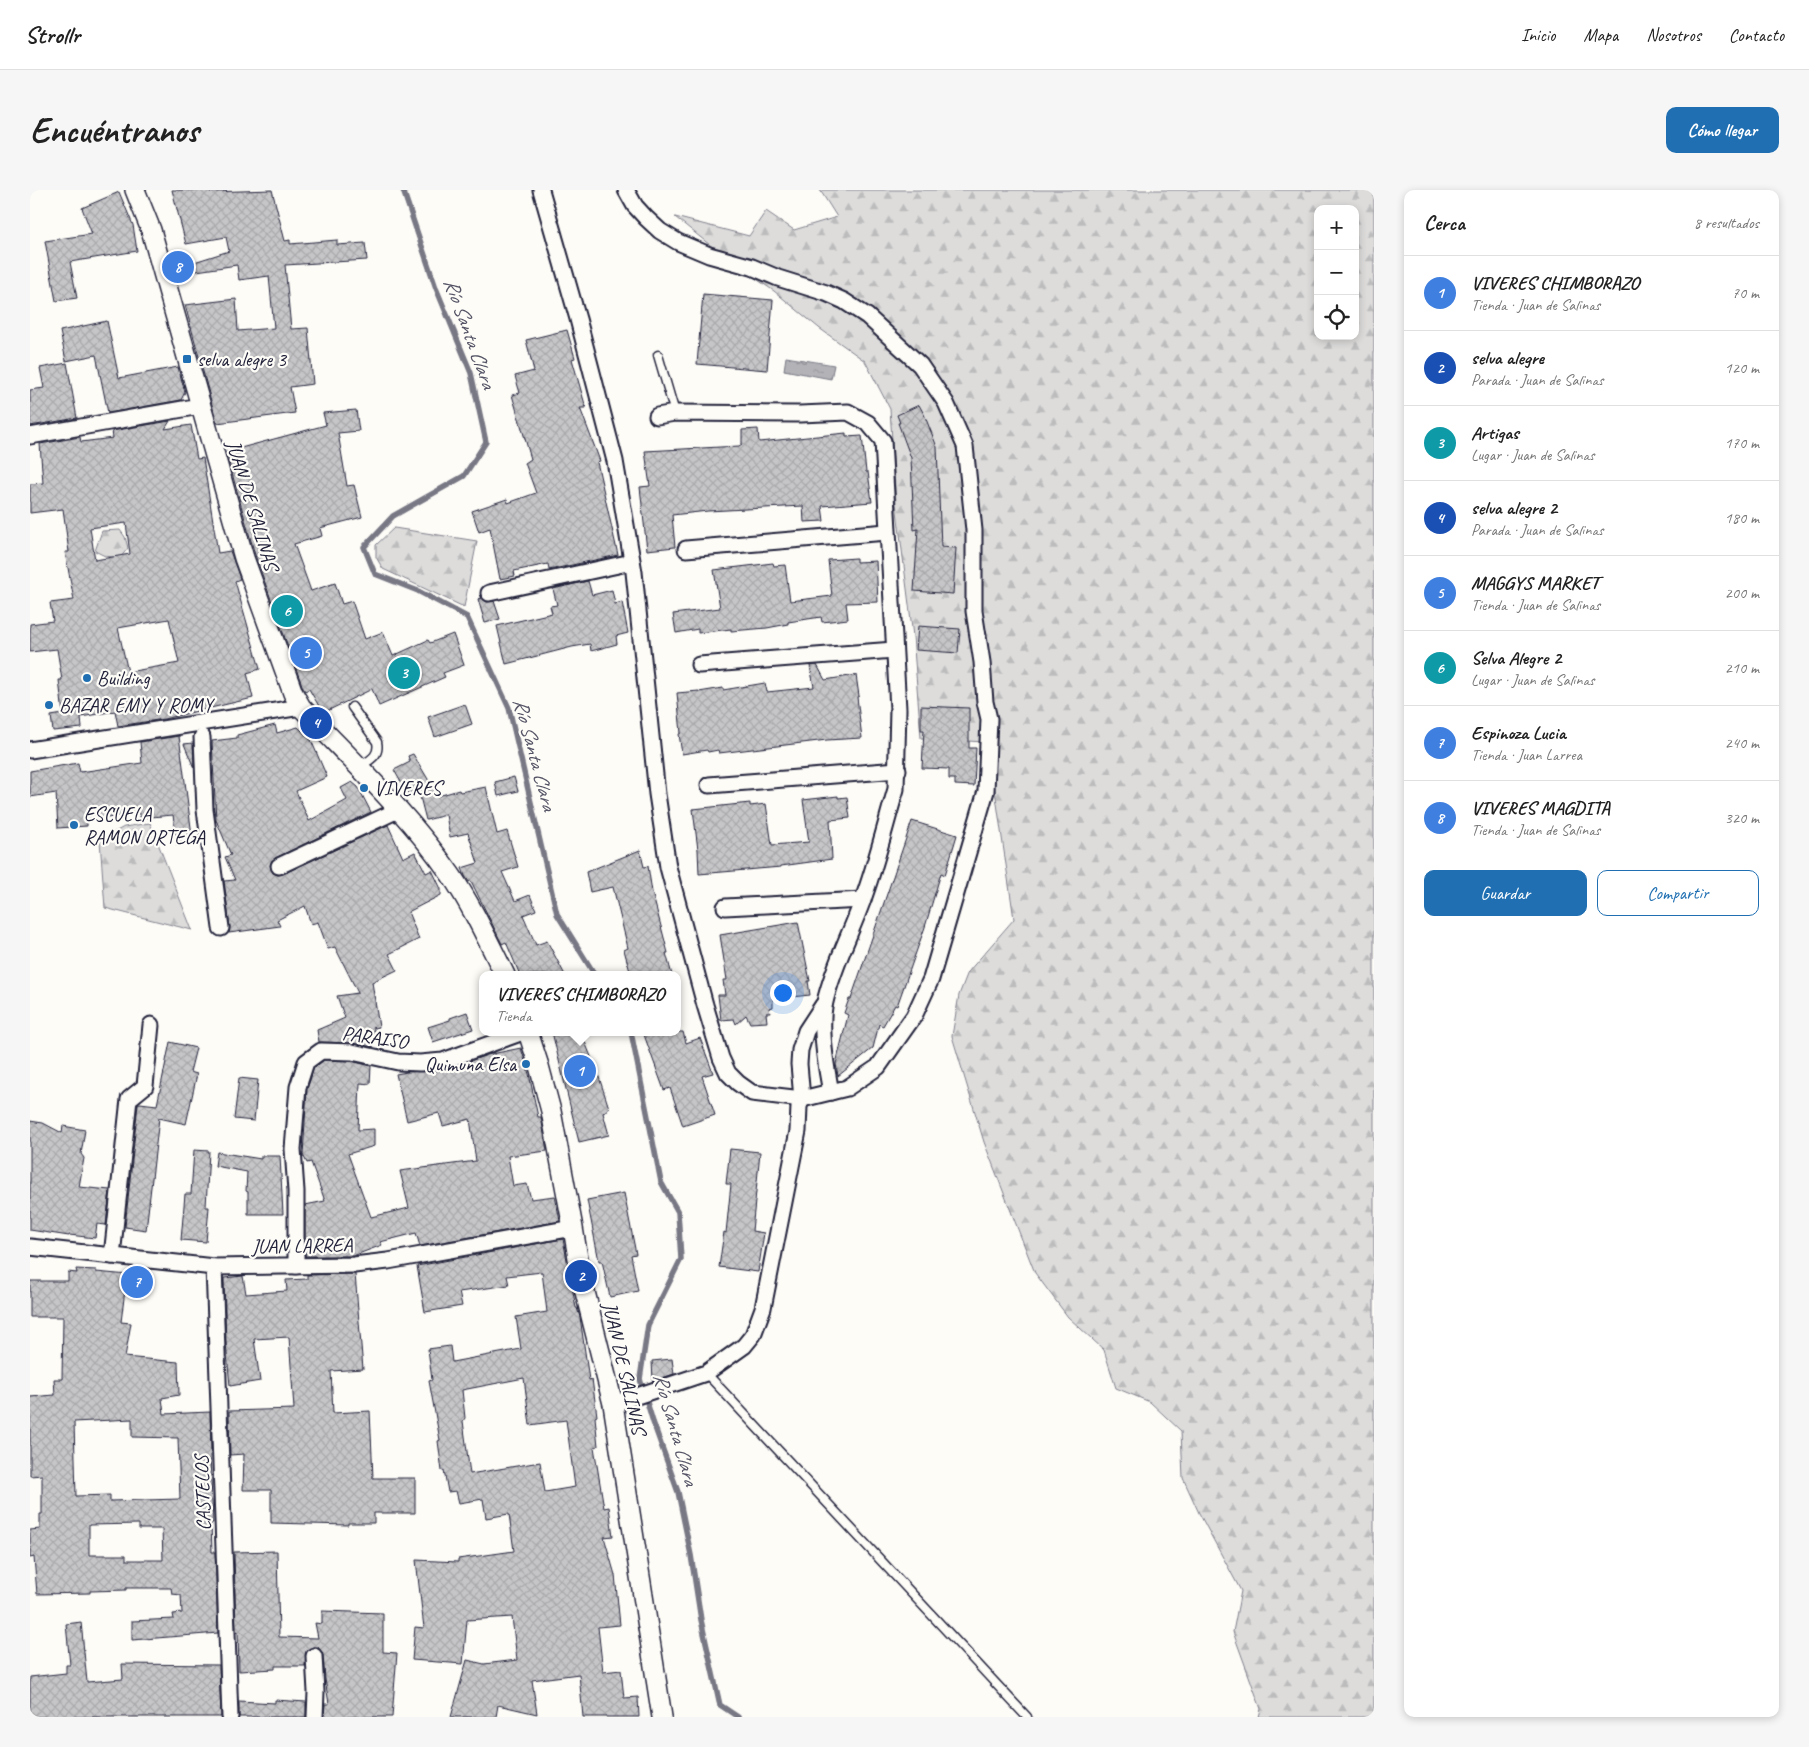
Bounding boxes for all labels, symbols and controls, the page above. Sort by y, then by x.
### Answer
text: Strollr [25,20,80,50]
text: Inicio [1521,24,1555,46]
text: Mapa [1583,24,1618,46]
text: Nosotros [1646,24,1701,46]
text: Contacto [1729,24,1784,46]
button: Cómo llegar [1666,107,1779,153]
text: Encuéntranos [30,108,199,153]
map controls [1314,205,1359,340]
button: + [1314,205,1359,250]
text: Cerca [1424,210,1465,236]
text: 8 resultados [1694,213,1759,233]
pin: 8 [162,248,194,286]
button: − [1314,250,1359,295]
text: VIVERES CHIMBORAZO [1471,271,1639,295]
water label: Río Santa Clara [438,274,503,394]
text: 1 [1436,283,1444,303]
text: 70 m [1732,283,1759,303]
button: locate [1314,295,1359,340]
text: Tienda · Juan de Salinas [1471,295,1600,315]
text: selva alegre [1471,346,1544,370]
place label: selva alegre 3 [197,347,288,372]
marker: selva alegre 3 [181,353,193,365]
text: 2 [1436,358,1444,378]
text: 120 m [1725,358,1759,378]
text: Parada · Juan de Salinas [1471,370,1603,390]
text: Artigas [1471,421,1519,445]
text: 3 [1436,433,1444,453]
text: 170 m [1725,433,1759,453]
street label: JUAN DE SALINAS [221,436,285,577]
text: Lugar · Juan de Salinas [1471,445,1595,465]
text: selva alegre 2 [1471,496,1557,520]
text: 4 [1436,508,1444,528]
text: 180 m [1725,508,1759,528]
text: Parada · Juan de Salinas [1471,520,1603,540]
text: MAGGYS MARKET [1471,571,1599,595]
text: 5 [1437,583,1443,603]
text: 200 m [1725,583,1759,603]
pin: 6 [271,592,303,630]
text: Tienda · Juan de Salinas [1471,595,1600,615]
pin: 5 [290,634,322,672]
text: Selva Alegre 2 [1471,646,1561,670]
pin: 3 [388,654,420,692]
text: 6 [1436,658,1444,678]
text: 210 m [1725,658,1759,678]
place label: Building [97,666,151,691]
text: Lugar · Juan de Salinas [1471,670,1595,690]
marker: Building [81,672,93,684]
place label: BAZAR EMY Y ROMY [59,693,215,718]
water label: Río Santa Clara [508,695,563,816]
marker: BAZAR EMY Y ROMY [43,699,55,711]
pin: 4 [300,704,332,742]
text: Espinoza Lucia [1471,721,1566,745]
text: 7 [1436,733,1444,753]
text: 240 m [1725,733,1759,753]
text: Tienda · Juan Larrea [1471,745,1582,765]
place label: VIVERES [374,776,445,801]
marker: VIVERES [358,782,370,794]
text: VIVERES MAGDITA [1471,796,1610,820]
place label: ESCUELA RAMON ORTEGA [84,802,206,850]
text: 8 [1436,808,1444,828]
text: 320 m [1725,808,1759,828]
marker: ESCUELA RAMON ORTEGA [68,819,80,831]
text: Tienda · Juan de Salinas [1471,820,1600,840]
button: Guardar [1424,870,1587,916]
button: Compartir [1597,870,1759,916]
popup [479,971,681,1036]
your location [770,980,796,1006]
text: VIVERES CHIMBORAZO [496,982,664,1006]
text: Tienda [496,1006,531,1026]
street label: PARAISO [341,1021,411,1055]
place label: Quimuna Elsa [425,1052,518,1077]
pin: 1 [564,1052,596,1090]
marker: Quimuna Elsa [520,1058,532,1070]
street label: JUAN LARREA [250,1232,354,1259]
pin: 2 [565,1257,597,1295]
pin: 7 [121,1263,153,1301]
street label: JUAN DE SALINAS [597,1299,653,1441]
water label: Río Santa Clara [648,1370,705,1490]
street label: CASTELOS [189,1453,216,1531]

